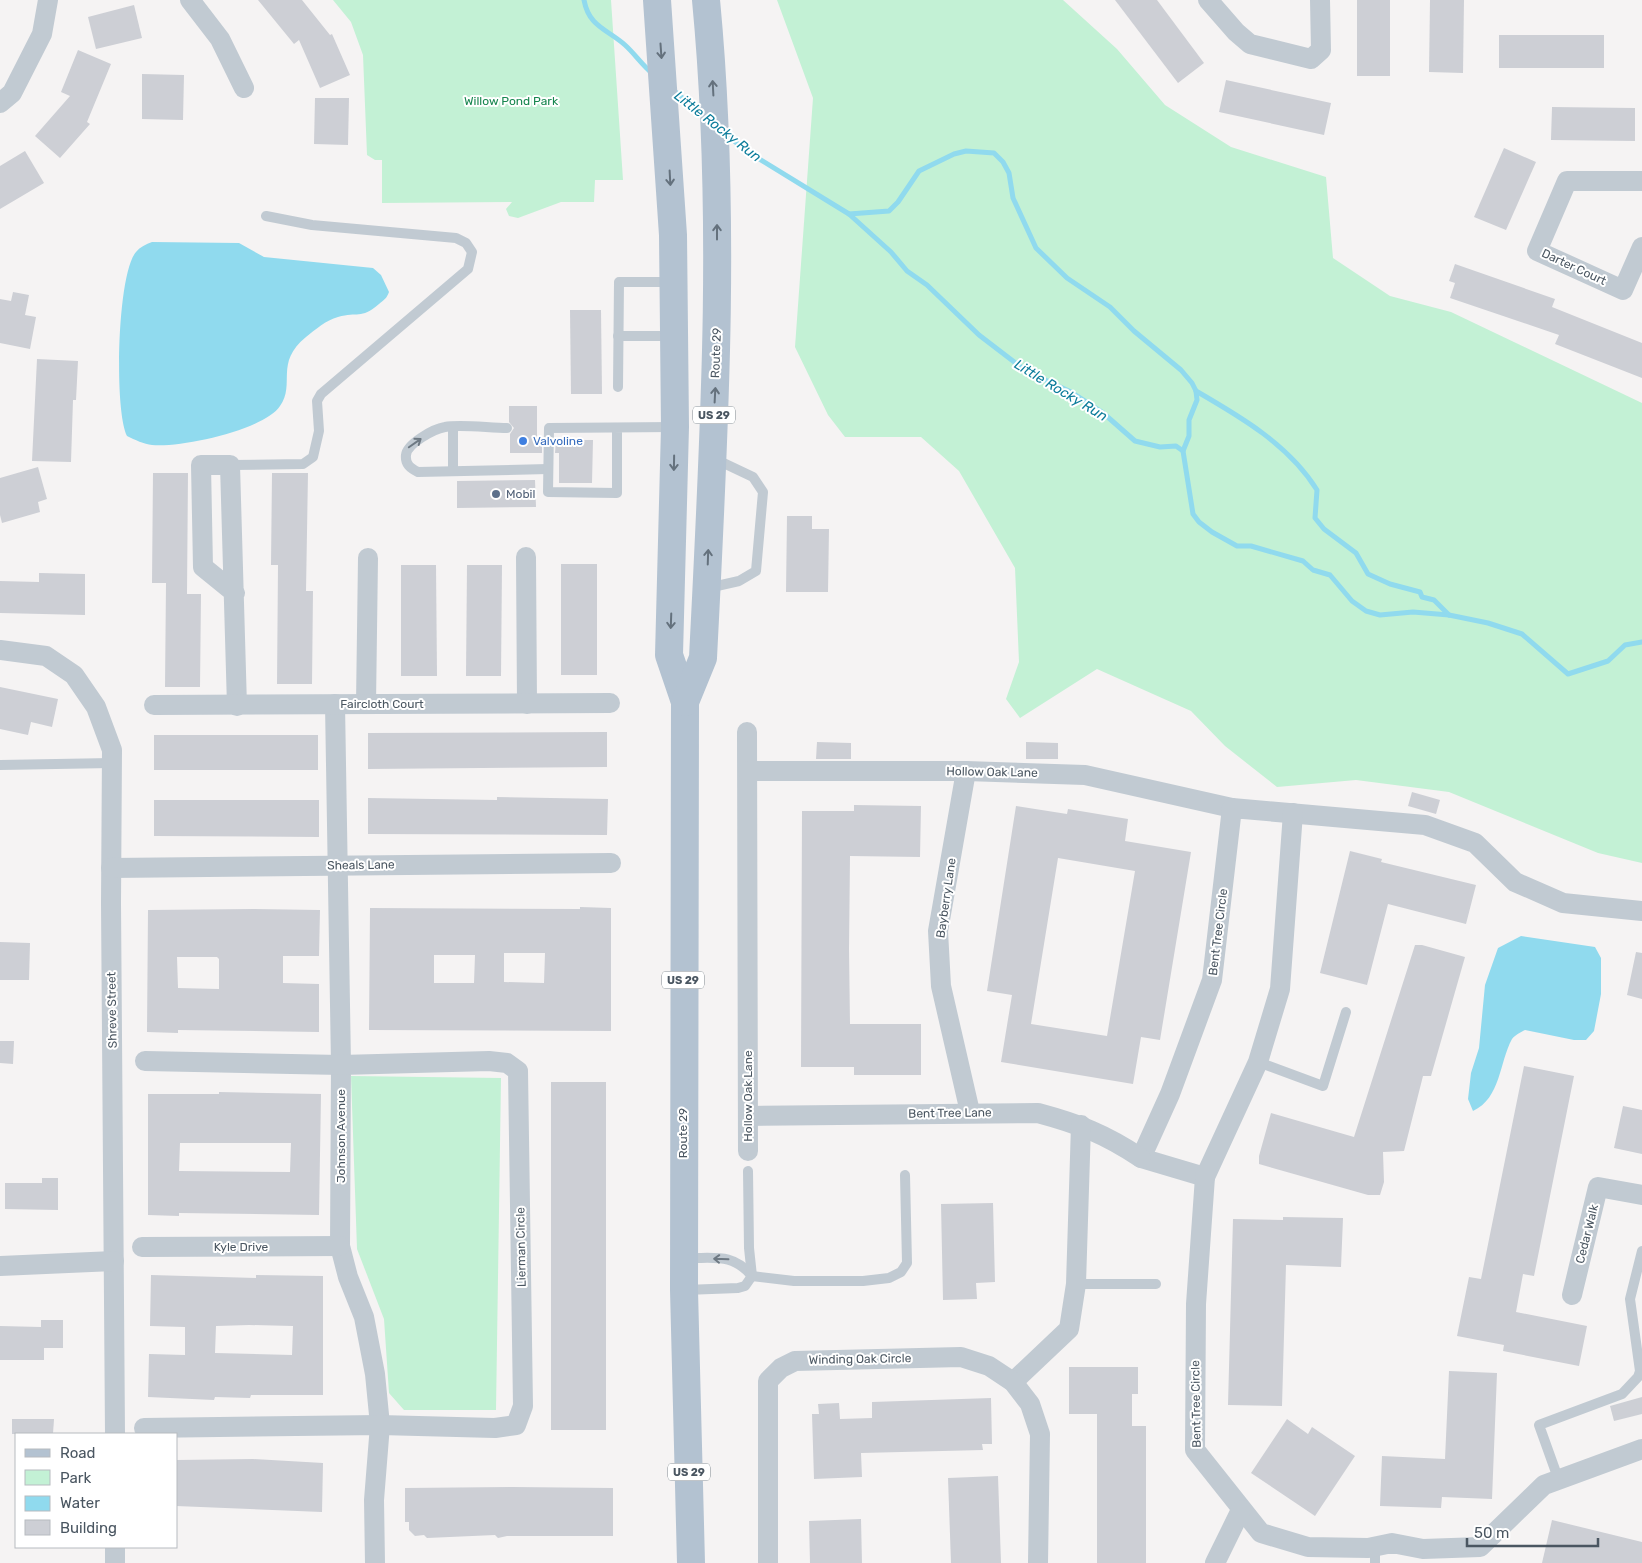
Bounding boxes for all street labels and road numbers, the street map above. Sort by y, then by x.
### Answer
street label: Darter Court [1540,246,1609,288]
street label: Route 29 [708,328,724,378]
road number: US 29 [693,406,735,424]
street label: Faircloth Court [340,697,424,711]
street label: Hollow Oak Lane [946,764,1038,780]
street label: Sheals Lane [327,857,395,873]
street label: Bayberry Lane [933,857,959,939]
street label: Bent Tree Circle [1206,887,1230,976]
street label: Shreve Street [104,971,120,1048]
road number: US 29 [662,972,704,988]
street label: Hollow Oak Lane [741,1050,755,1142]
street label: Johnson Avenue [334,1089,348,1183]
street label: Bent Tree Lane [908,1105,992,1121]
street label: Route 29 [676,1108,690,1158]
street label: Cedar Walk [1573,1202,1601,1265]
street label: Lierman Circle [513,1207,529,1287]
street label: Kyle Drive [214,1240,269,1254]
street label: Winding Oak Circle [809,1351,912,1367]
street label: Bent Tree Circle [1188,1360,1204,1448]
road number: US 29 [668,1464,710,1480]

